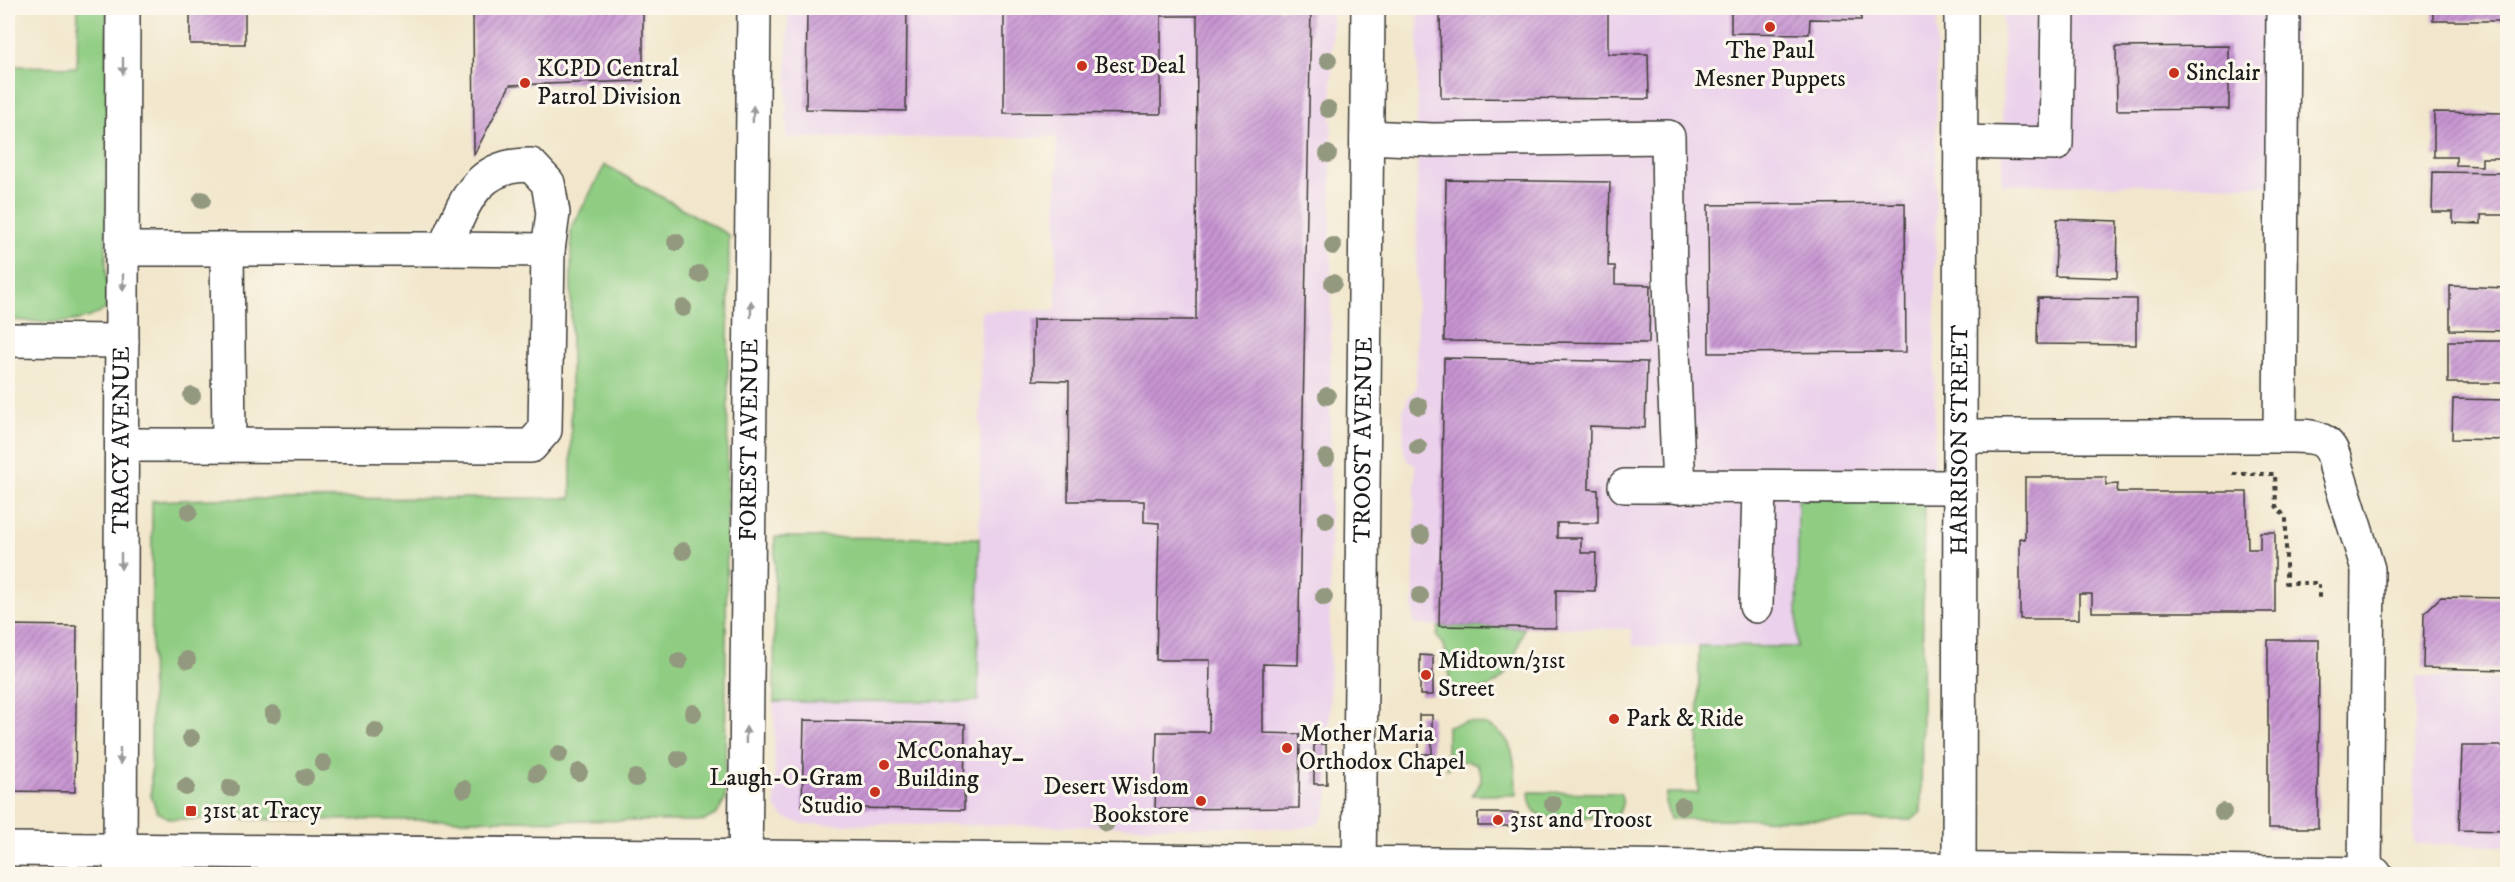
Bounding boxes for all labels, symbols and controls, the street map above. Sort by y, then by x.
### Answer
marker: The Paul Mesner Puppets [1763,20,1777,34]
place label: The Paul Mesner Puppets [1694,36,1846,94]
place label: Best Deal [1094,51,1186,81]
place label: KCPD Central Patrol Division [537,54,681,112]
one-way arrow [118,56,128,75]
place label: Sinclair [2186,58,2260,88]
marker: Best Deal [1075,59,1089,73]
marker: Sinclair [2167,66,2181,80]
marker: KCPD Central Patrol Division [518,76,532,90]
one-way arrow [748,105,758,124]
one-way arrow [118,272,127,291]
one-way arrow [746,300,756,319]
street label: HARRISON STREET [1945,325,1975,555]
street label: TROOST AVENUE [1347,337,1380,543]
street label: FOREST AVENUE [733,339,766,541]
street label: TRACY AVENUE [106,346,137,534]
one-way arrow [116,551,126,570]
place label: Midtown/31st Street [1438,646,1566,704]
marker: Midtown/31st Street [1419,668,1433,682]
place label: Park & Ride [1626,704,1744,734]
marker: Park & Ride [1607,712,1621,726]
place label: Mother Maria Orthodox Chapel [1299,719,1466,777]
one-way arrow [741,726,751,745]
place label: McConahay_ Building [896,736,1024,794]
marker: Mother Maria Orthodox Chapel [1280,741,1294,755]
one-way arrow [115,746,125,765]
marker: McConahay_ Building [877,758,891,772]
place label: Laugh-O-Gram Studio [709,763,863,821]
place label: Desert Wisdom Bookstore [1044,772,1189,830]
marker: Laugh-O-Gram Studio [868,785,882,799]
marker: Desert Wisdom Bookstore [1194,794,1208,808]
place label: 31st at Tracy [203,796,322,826]
marker: 31st at Tracy [184,804,198,818]
place label: 31st and Troost [1510,805,1652,835]
marker: 31st and Troost [1491,813,1505,827]

